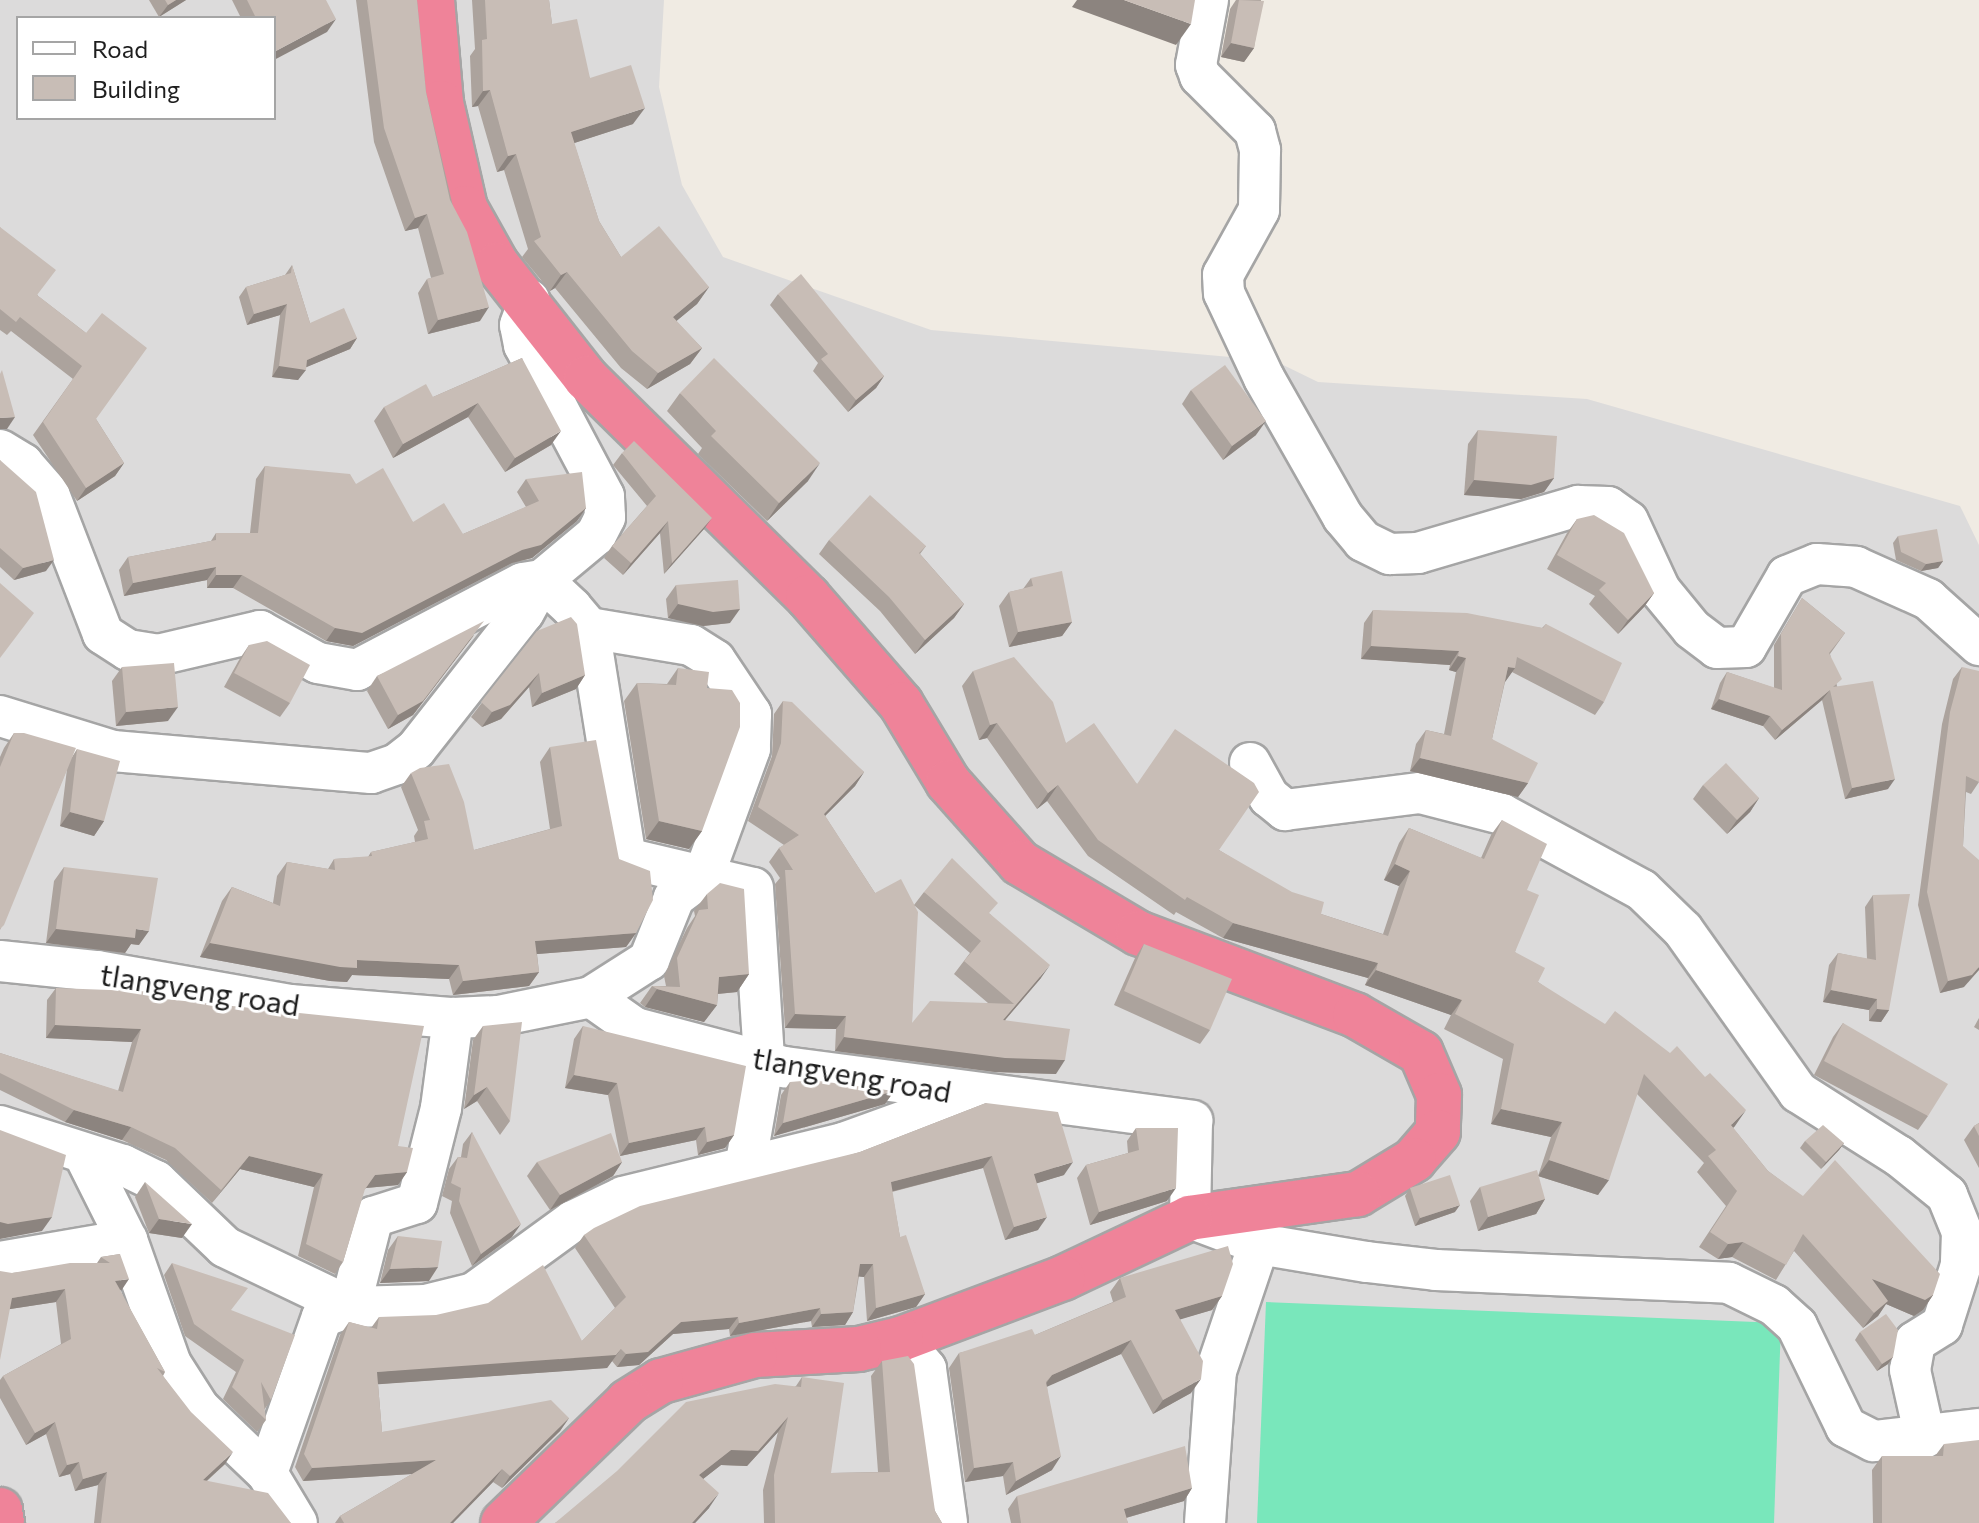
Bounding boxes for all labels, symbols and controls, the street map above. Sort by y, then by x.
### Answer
legend [16,16,276,120]
text: Road [92,34,148,63]
text: Building [92,74,180,103]
street label: tlangveng road [98,955,302,1023]
street label: tlangveng road [750,1039,954,1109]

